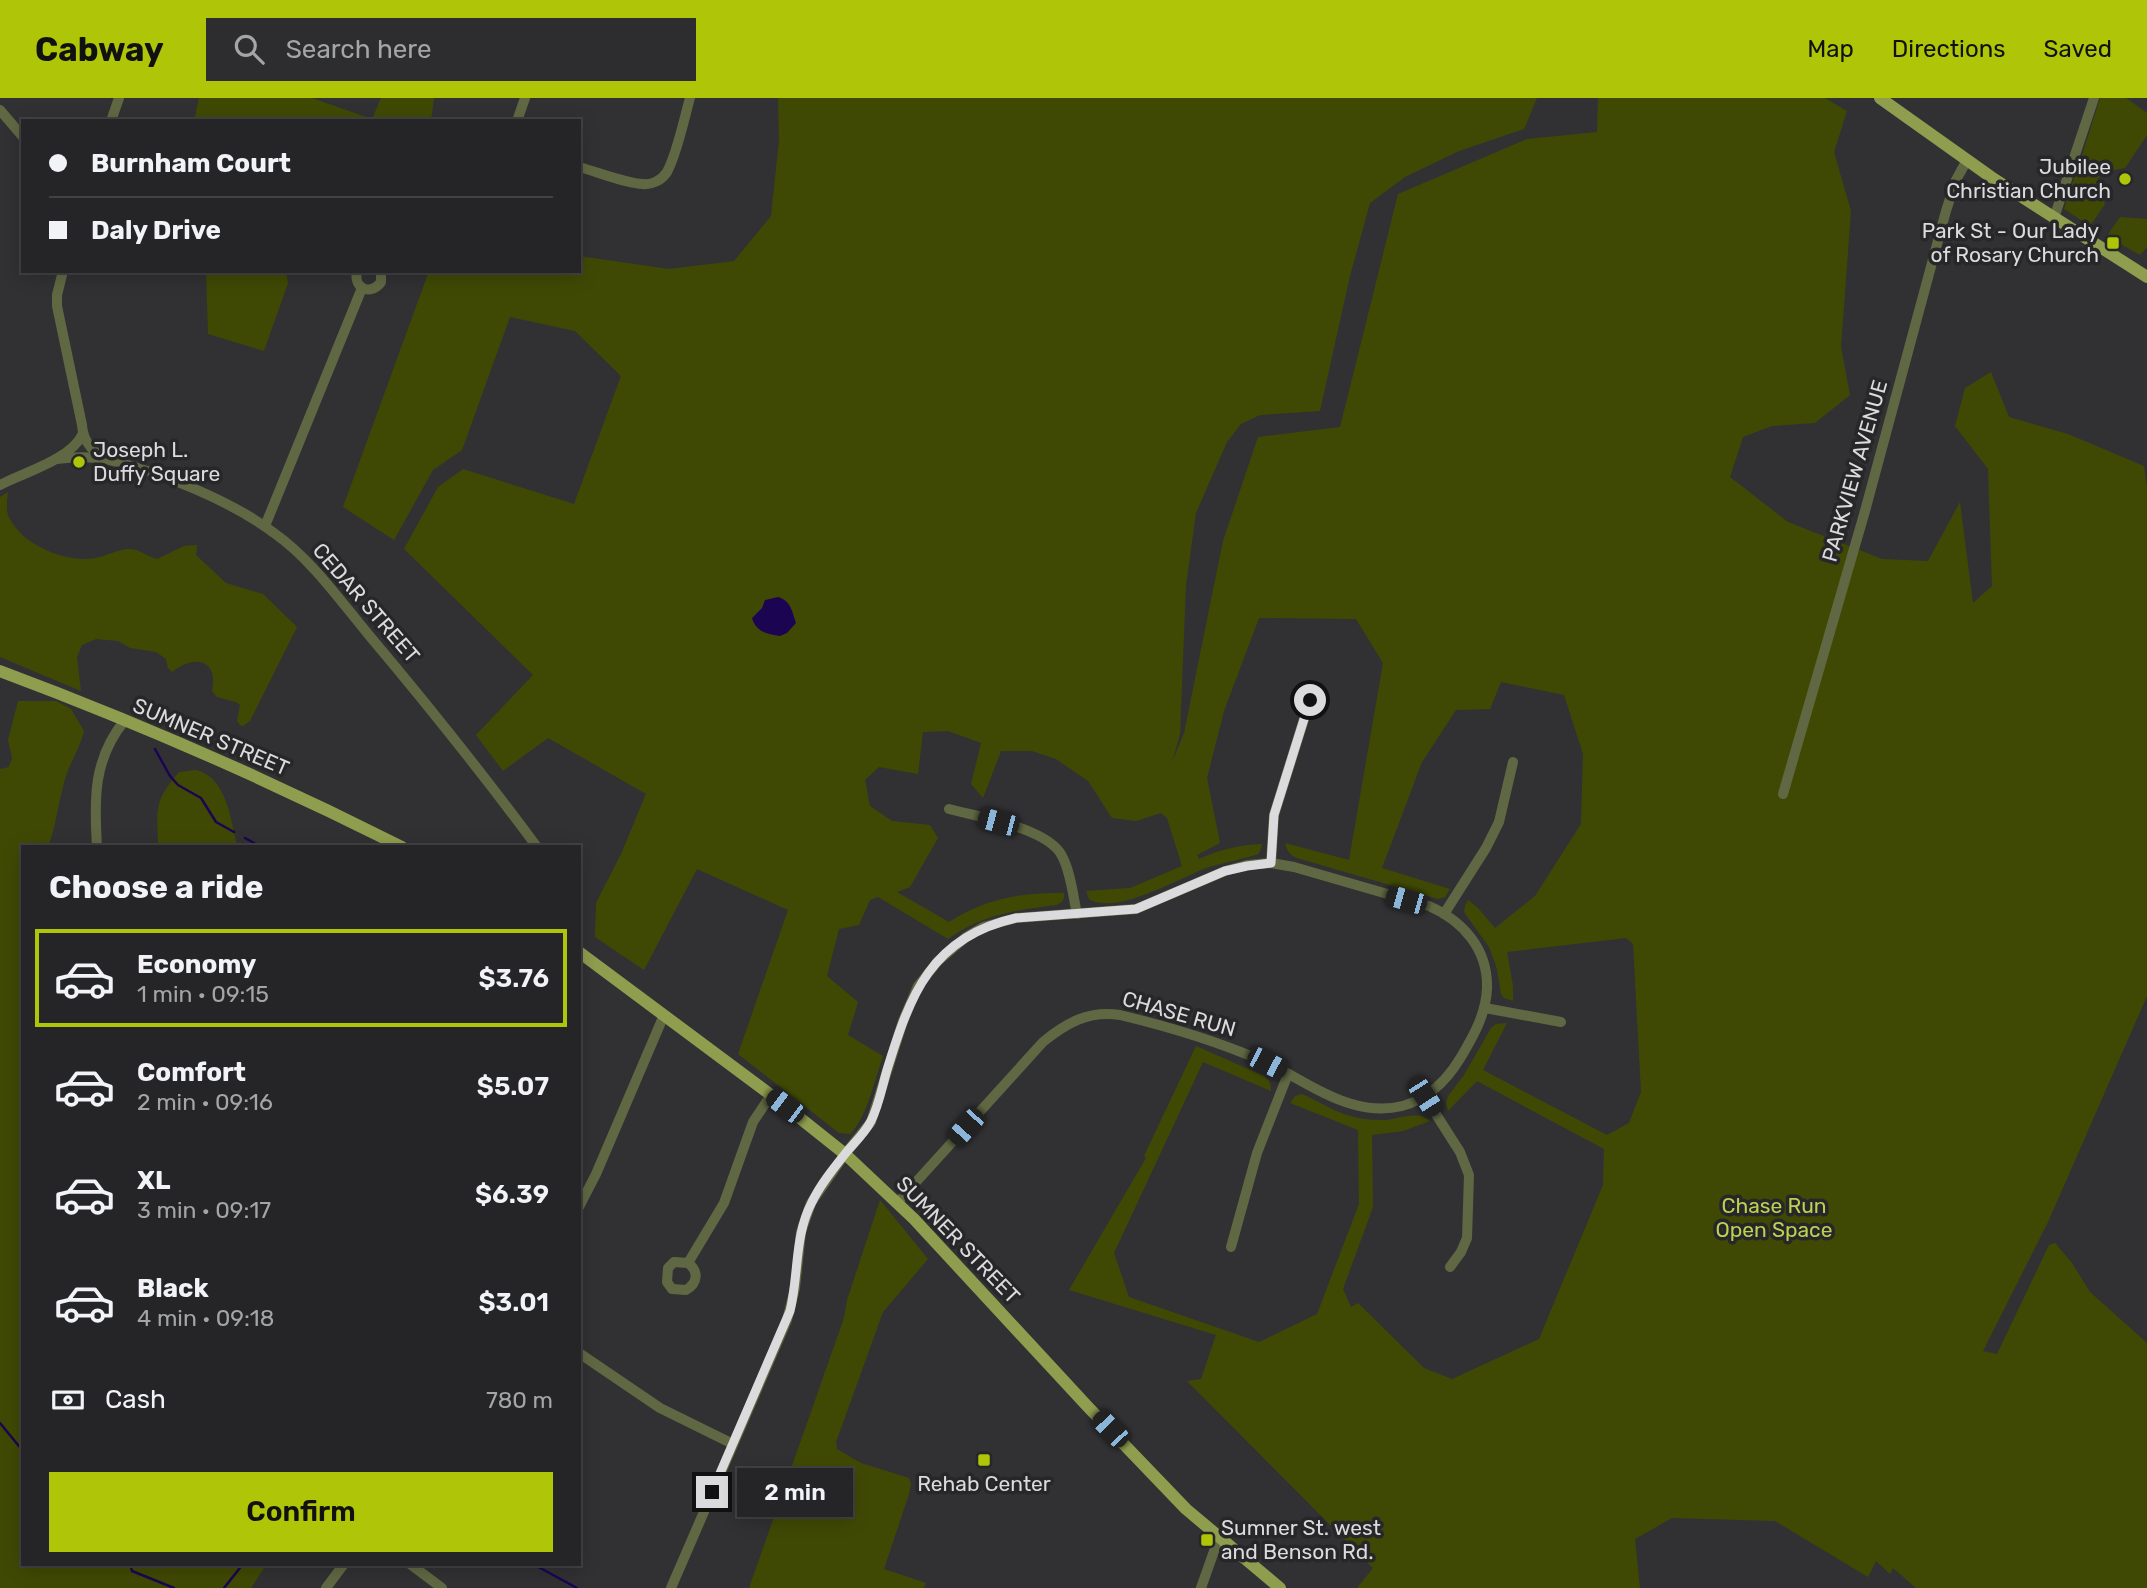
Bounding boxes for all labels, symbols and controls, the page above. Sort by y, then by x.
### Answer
search box [206,18,696,81]
text: Cabway [35,30,164,69]
icon: search [230,30,268,68]
text: Search here [286,34,432,65]
text: Map [1807,35,1854,63]
text: Directions [1892,35,2005,63]
text: Saved [2043,35,2112,63]
text: Burnham Court [91,148,291,179]
place label: Jubilee Christian Church [1946,154,2111,203]
marker: Jubilee Christian Church [2117,171,2133,187]
text: Daly Drive [91,215,221,246]
place label: Park St - Our Lady of Rosary Church [1922,218,2099,267]
marker: Park St - Our Lady of Rosary Church [2105,235,2121,251]
street label: PARKVIEW AVENUE [1817,377,1892,565]
place label: Joseph L. Duffy Square [93,437,220,486]
marker: Joseph L. Duffy Square [71,454,87,470]
street label: CEDAR STREET [308,538,425,668]
route start [1294,684,1326,716]
street label: SUMNER STREET [129,692,293,781]
car [975,806,1022,838]
text: Choose a ride [49,868,263,906]
car [1383,884,1430,916]
icon: car [53,947,116,1010]
text: Economy [137,949,256,980]
text: $3.76 [478,963,549,994]
text: 1 min · 09:15 [137,980,269,1008]
street label: CHASE RUN [1120,985,1239,1042]
car [1244,1044,1291,1082]
icon: car [53,1055,116,1118]
text: Comfort [137,1057,246,1088]
text: $5.07 [477,1071,549,1102]
car [1405,1074,1446,1120]
car [762,1085,809,1127]
text: 2 min · 09:16 [137,1088,273,1116]
car [945,1104,988,1150]
icon: car [53,1163,116,1226]
text: XL [137,1165,170,1196]
street label: SUMNER STREET [891,1171,1025,1308]
text: $6.39 [475,1179,549,1210]
park label: Chase Run Open Space [1716,1193,1832,1242]
text: 3 min · 09:17 [137,1196,271,1224]
icon: car [53,1271,116,1334]
text: Black [137,1273,209,1304]
text: $3.01 [478,1287,549,1318]
text: 4 min · 09:18 [137,1304,274,1332]
icon: cash [49,1381,87,1419]
text: Cash [105,1384,166,1415]
text: 780 m [486,1386,553,1414]
car [1088,1407,1133,1451]
marker: Rehab Center [976,1452,992,1468]
callout: 2 min [736,1468,852,1516]
place label: Rehab Center [917,1471,1051,1496]
button: Confirm [49,1472,553,1552]
route end [696,1476,728,1508]
text: 2 min [764,1478,826,1506]
place label: Sumner St. west and Benson Rd. [1221,1515,1381,1564]
marker: Sumner St. west and Benson Rd. [1199,1532,1215,1548]

